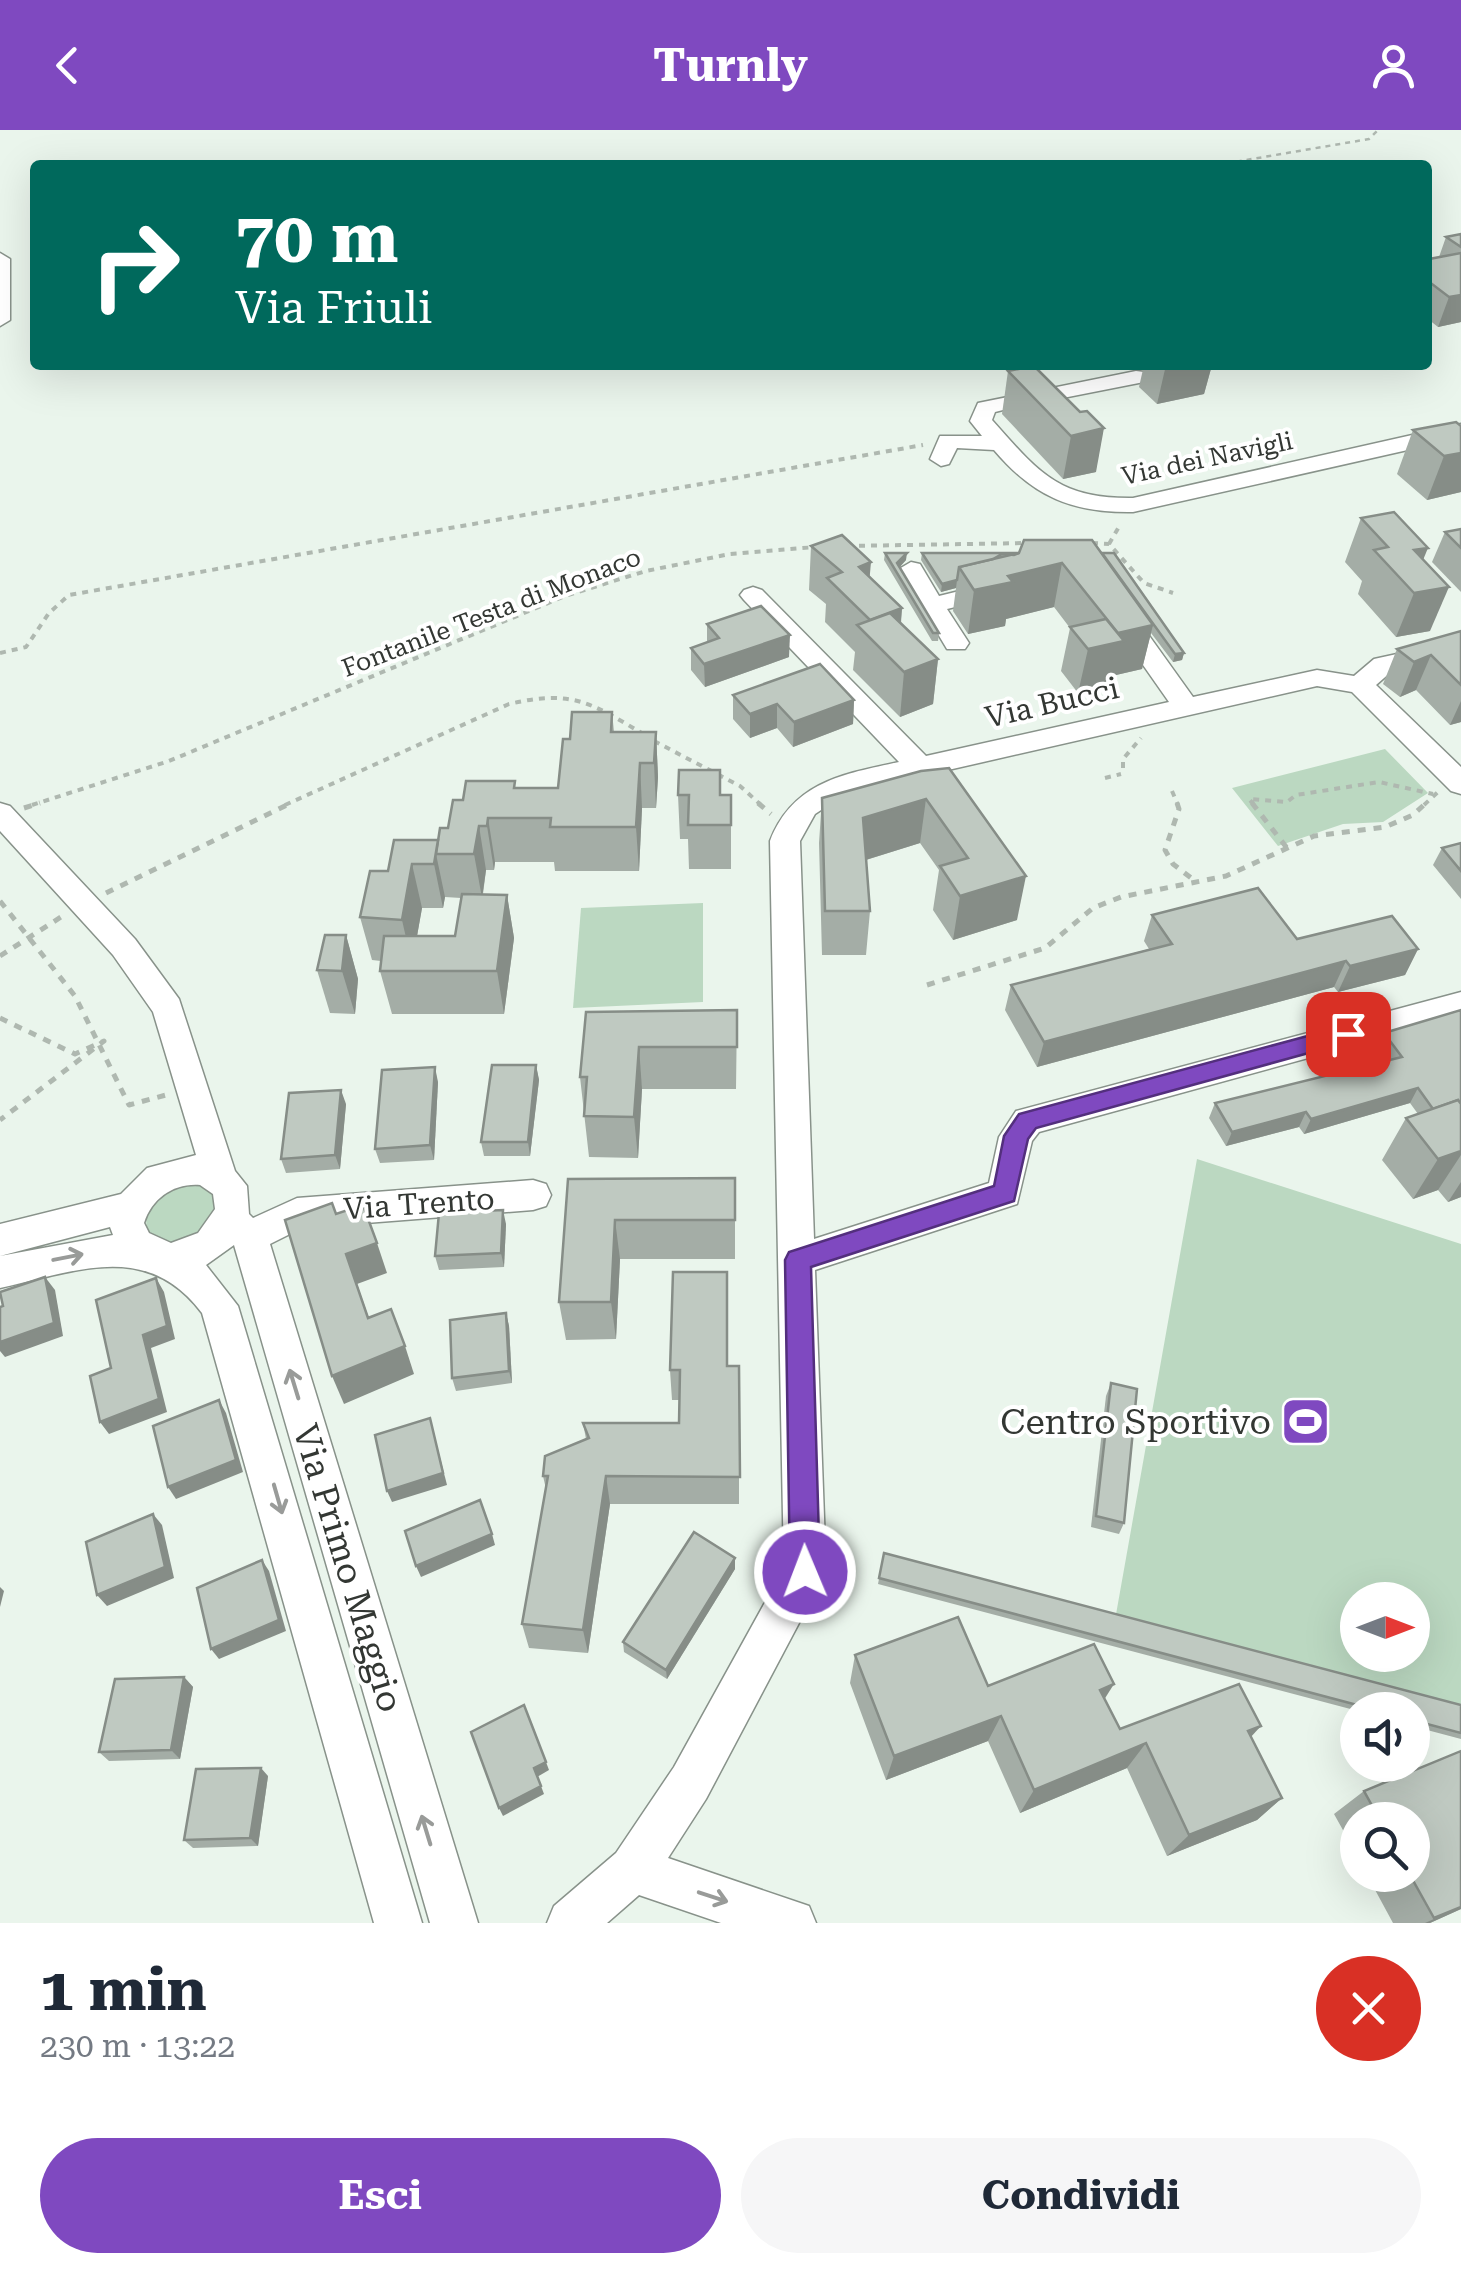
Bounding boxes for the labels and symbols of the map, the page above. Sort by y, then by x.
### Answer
street label: Via dei Navigli [1119,426,1295,491]
street label: Fontanile Testa di Monaco [338,542,645,683]
street label: Via Bucci [982,670,1122,735]
pin [1306,992,1391,1077]
street label: Via Trento [342,1181,496,1226]
one-way arrow [51,1247,83,1266]
one-way arrow [284,1369,302,1400]
sports icon: Centro Sportivo [1280,1396,1332,1448]
place label: Centro Sportivo [1000,1402,1271,1443]
street label: Via Primo Maggio [284,1419,411,1717]
one-way arrow [269,1483,288,1514]
position arrow [753,1520,857,1624]
north arrow [1340,1582,1430,1672]
one-way arrow [416,1814,434,1846]
one-way arrow [696,1889,728,1907]

